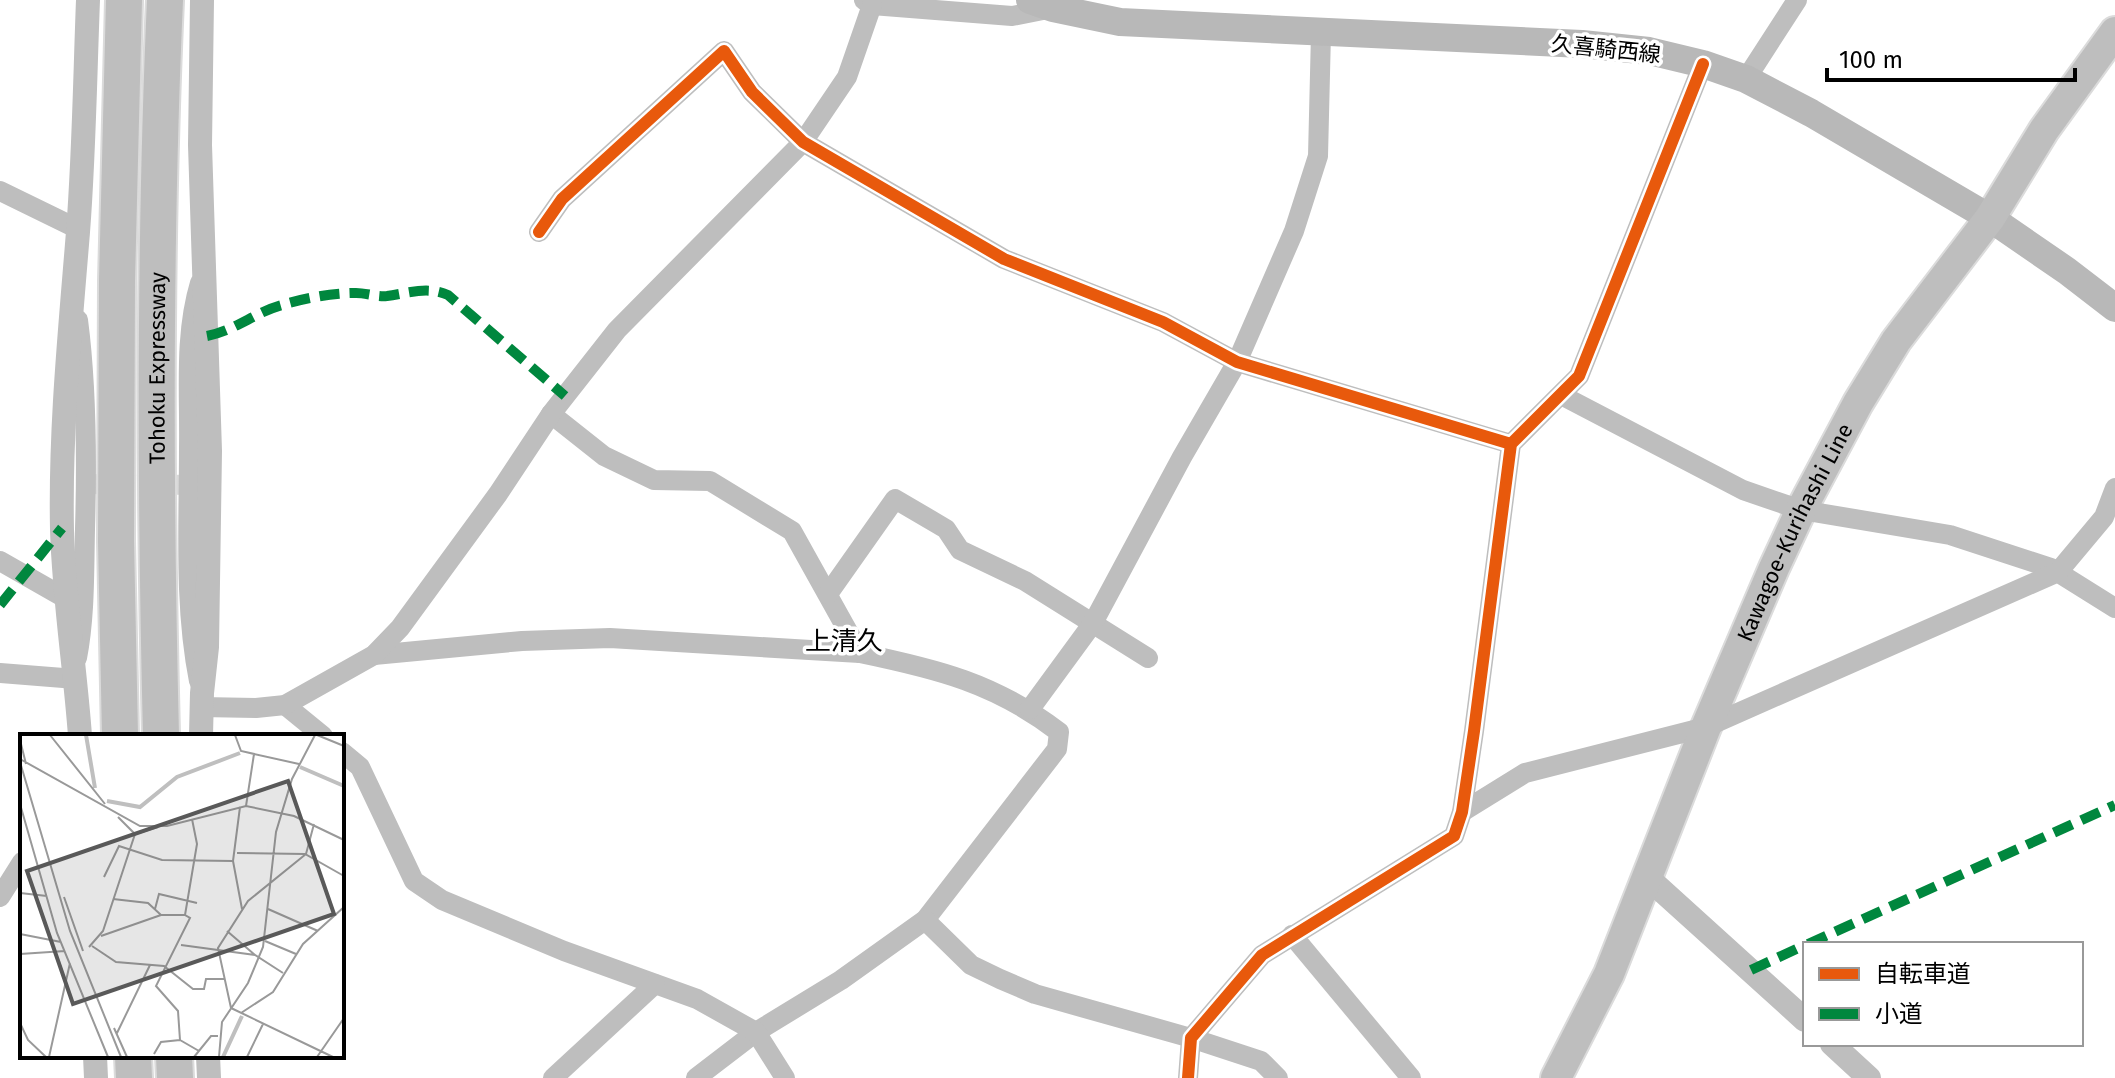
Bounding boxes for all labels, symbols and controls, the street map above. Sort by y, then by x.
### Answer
street label: 久喜騎西線 [1550,30,1662,68]
scale bar [1827,32,2075,82]
text: 100 m [1839,46,1903,74]
street label: Tohoku Expressway [143,272,171,464]
street label: Kawagoe-Kurihashi Line [1731,418,1858,646]
district label: 上清久 [805,626,883,657]
inset map [20,734,344,1058]
legend [1803,942,2083,1046]
text: 自転車道 [1875,960,1971,988]
text: 小道 [1875,1000,1923,1028]

